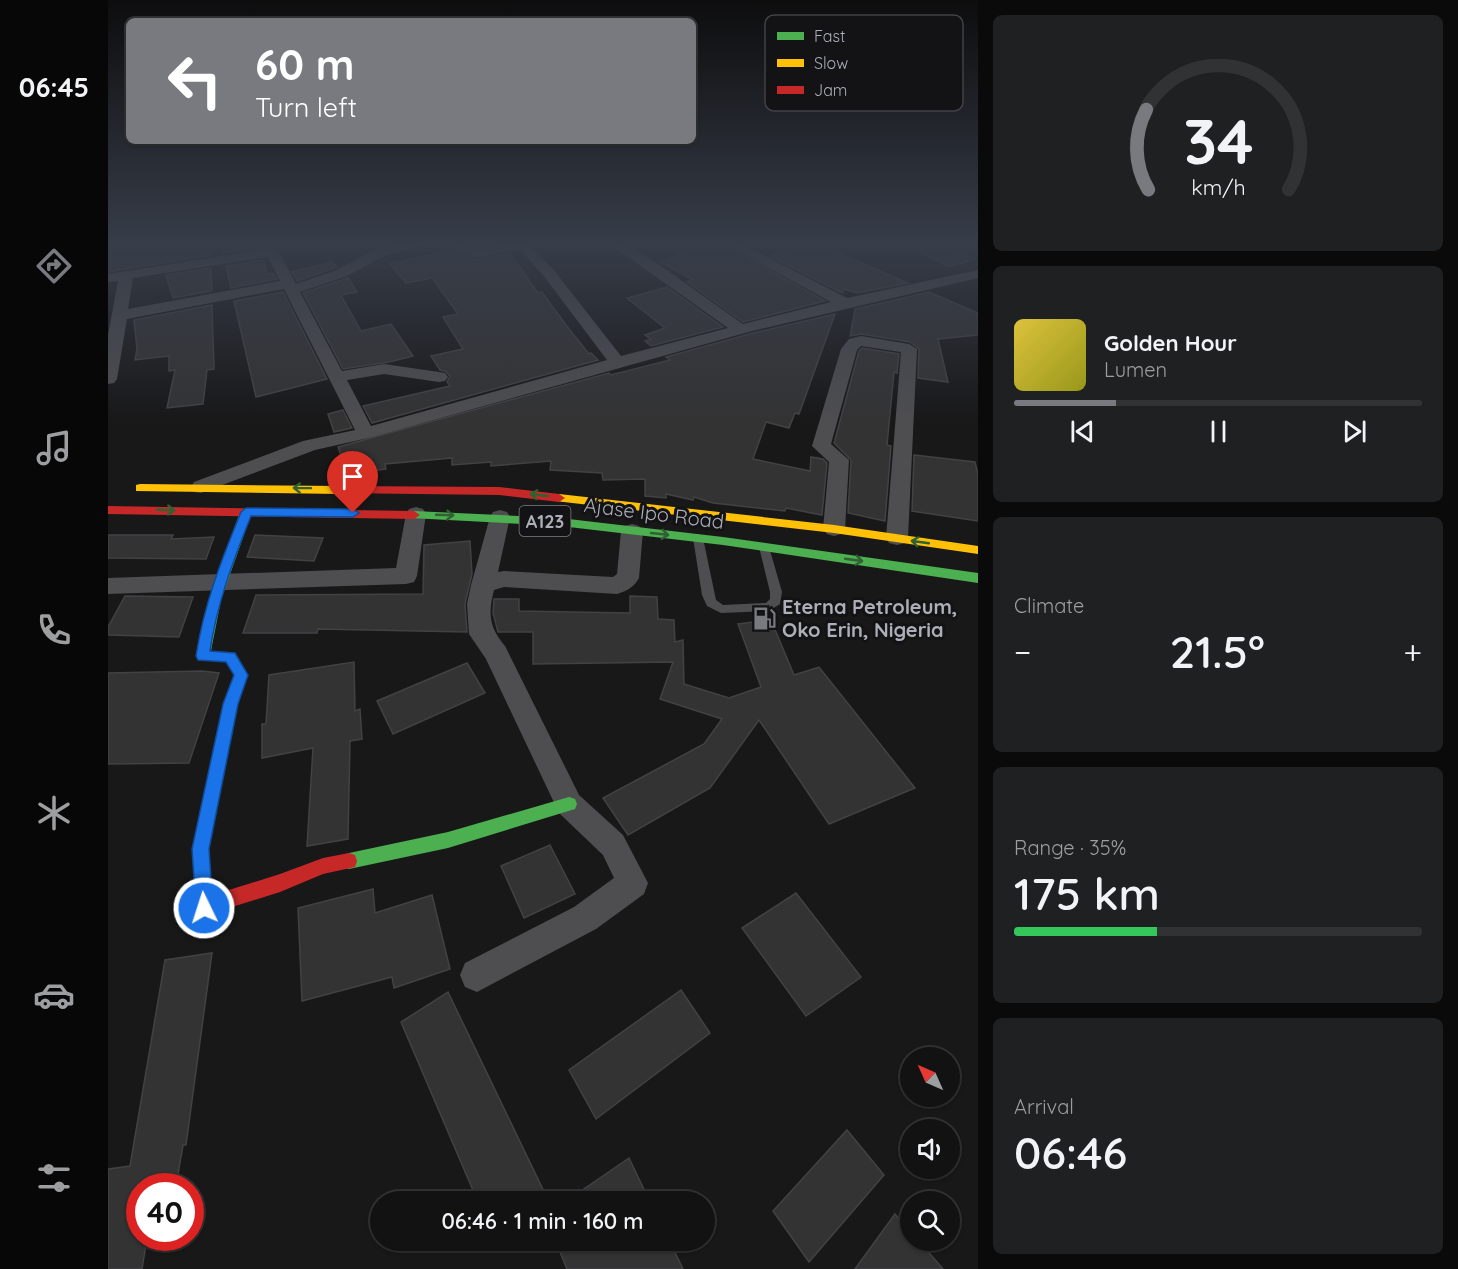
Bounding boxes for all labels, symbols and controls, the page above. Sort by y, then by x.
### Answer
legend [765,15,963,111]
text: Fast [814,26,845,46]
text: 60 m [255,38,355,91]
icon: left [156,42,234,120]
text: Slow [814,53,848,73]
text: 06:45 [19,70,89,104]
text: Jam [814,80,847,100]
text: Turn left [255,90,357,124]
text: 34 [1183,102,1253,180]
text: km/h [1191,174,1245,200]
icon: directions [33,245,75,287]
text: Golden Hour [1104,329,1237,357]
text: Lumen [1104,357,1167,382]
icon: previous [1066,415,1099,448]
icon: pause [1202,415,1235,448]
icon: next [1338,415,1371,448]
icon: music [33,427,75,469]
pin [327,451,378,513]
icon: arrive [336,460,369,493]
one-way arrow [293,482,313,494]
one-way arrow [530,489,549,500]
street label: Ajase Ipo Road [583,492,725,534]
one-way arrow [156,504,176,516]
road number: A123 [520,506,570,536]
one-way arrow [435,510,455,521]
one-way arrow [650,529,670,540]
one-way arrow [911,536,930,547]
one-way arrow [843,555,863,566]
text: Climate [1014,593,1084,618]
place label: Eterna Petroleum, Oko Erin, Nigeria [782,594,957,642]
fuel station icon: Eterna Petroleum, Oko Erin, Nigeria [751,605,777,631]
icon: phone [33,609,75,651]
text: 21.5° [1170,623,1265,679]
text: − [1014,631,1031,672]
text: + [1403,631,1422,672]
icon: climate [33,792,75,834]
text: Range · 35% [1014,835,1126,860]
text: 175 km [1014,865,1160,921]
position arrow [172,876,236,940]
icon: car [33,974,75,1016]
north arrow [900,1047,960,1107]
map controls [900,1047,960,1251]
text: Arrival [1014,1094,1074,1119]
button: sound [900,1119,960,1179]
text: 06:46 [1014,1124,1127,1180]
icon: filters [33,1157,75,1199]
speed limit sign: 40 [126,1173,204,1251]
button: search [900,1191,960,1251]
text: 06:46 · 1 min · 160 m [441,1207,644,1235]

